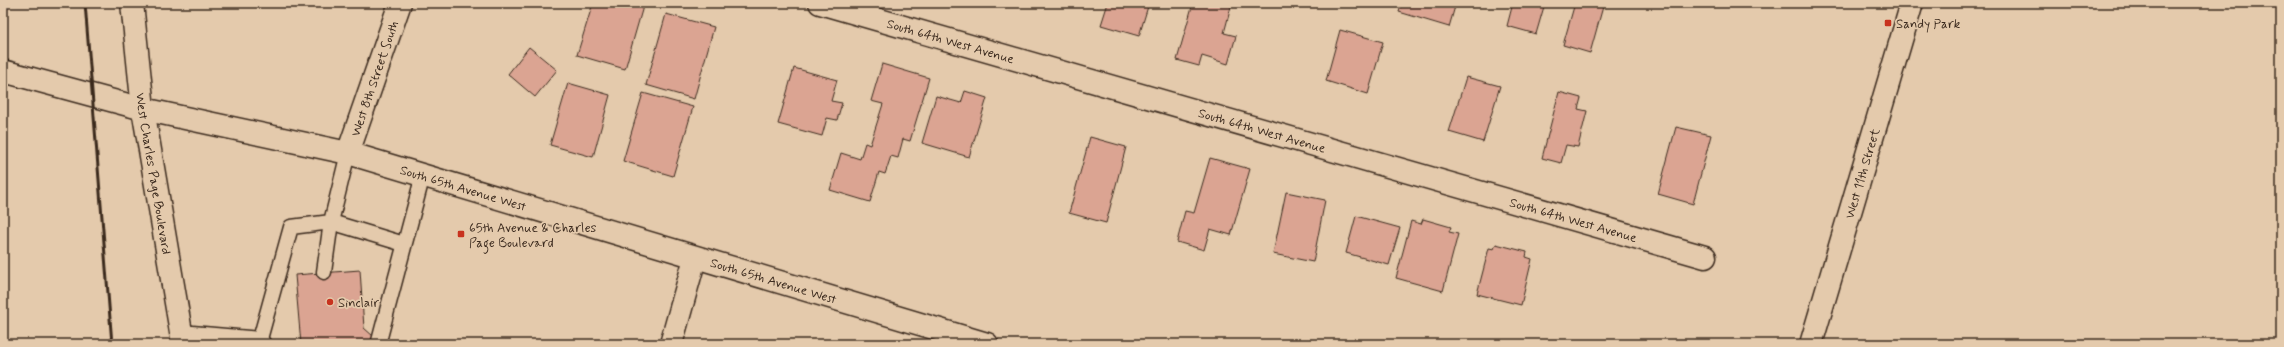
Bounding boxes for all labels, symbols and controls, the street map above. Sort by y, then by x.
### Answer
street label: South 64th West Avenue [885,16,1016,68]
place label: Sandy Park [1896,16,1961,33]
marker: Sandy Park [1883,18,1893,28]
street label: West 8th Street South [347,19,403,139]
street label: West Charles Page Boulevard [131,92,175,256]
street label: South 64th West Avenue [1196,105,1327,158]
street label: West 11th Street [1842,126,1884,221]
street label: South 65th Avenue West [398,162,528,216]
street label: South 64th West Avenue [1507,194,1639,247]
place label: 65th Avenue & Charles Page Boulevard [469,220,597,254]
marker: 65th Avenue & Charles Page Boulevard [456,229,466,239]
street label: South 65th Avenue West [708,255,838,309]
place label: Sinclair [338,295,379,312]
marker: Sinclair [325,297,335,307]

